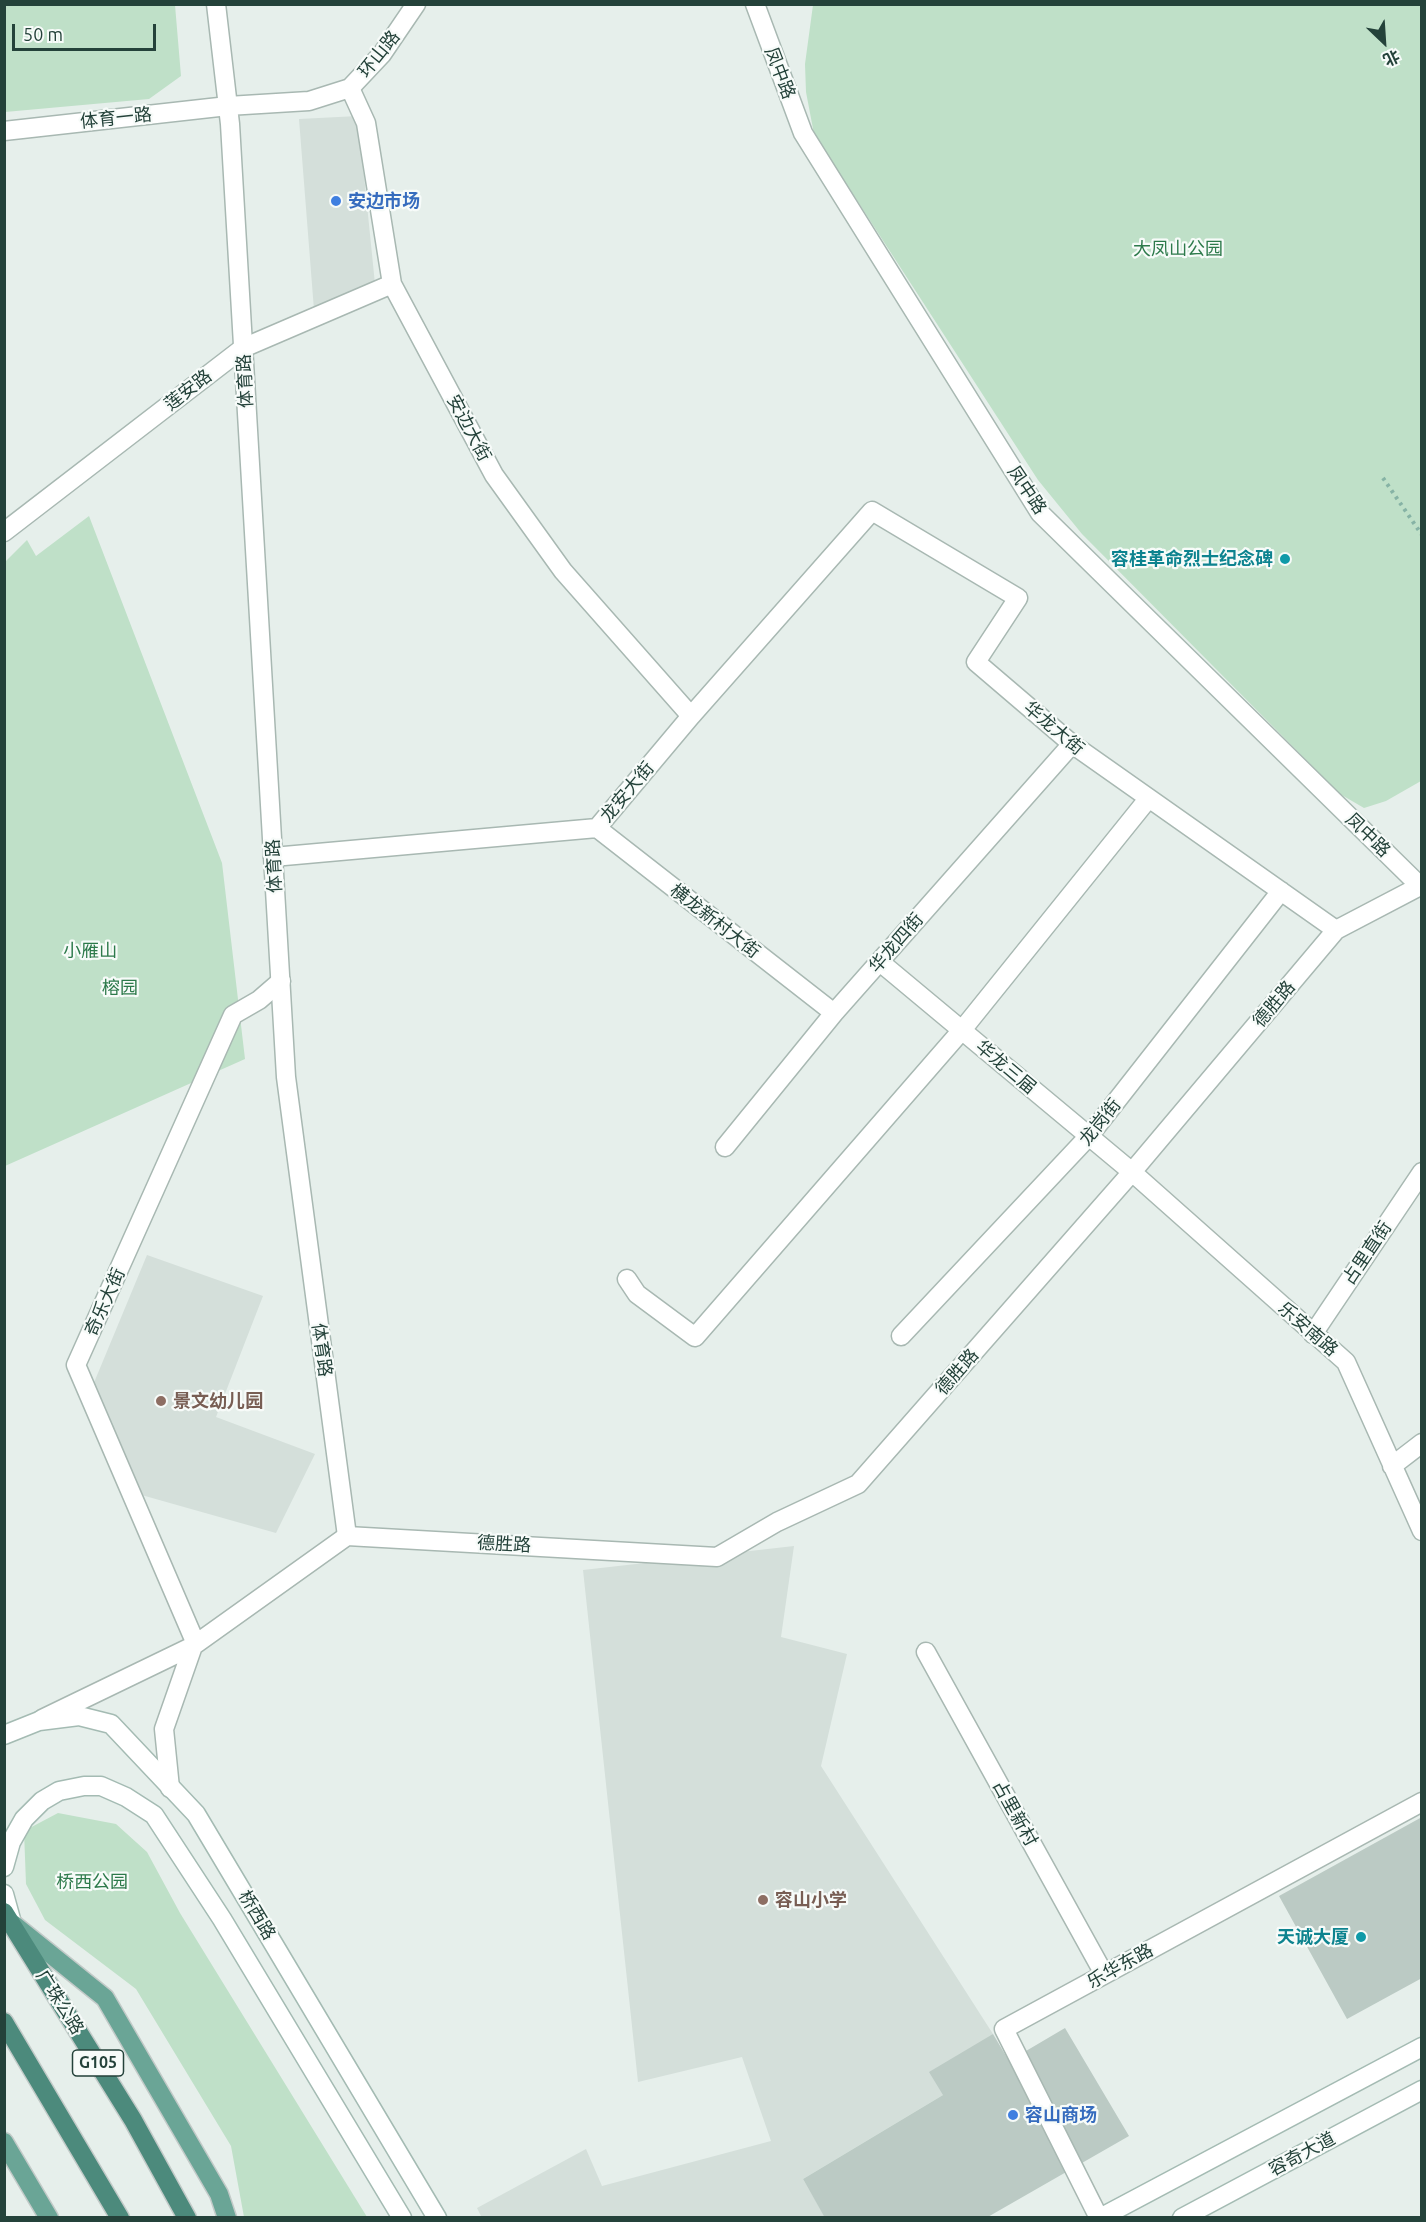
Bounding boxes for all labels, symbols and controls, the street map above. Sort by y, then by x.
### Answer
scale bar [15,12,159,50]
north arrow [1354,12,1414,72]
text: 50 m [23,24,63,44]
street label: 环山路 [354,26,404,82]
street label: 凤中路 [760,44,800,102]
text: 北 [1381,47,1403,70]
street label: 体育一路 [79,103,153,133]
place label: 安边市场 [348,190,420,212]
marker: 安边市场 [329,194,343,208]
park label: 大凤山公园 [1133,238,1223,260]
street label: 体育路 [233,353,257,409]
street label: 莲安路 [160,365,216,415]
street label: 安边大街 [443,391,495,465]
street label: 凤中路 [1003,462,1051,518]
place label: 容桂革命烈士纪念碑 [1111,548,1273,570]
marker: 容桂革命烈士纪念碑 [1278,552,1292,566]
street label: 华龙大街 [1019,697,1089,759]
street label: 龙安大街 [596,757,658,827]
street label: 凤中路 [1341,808,1395,862]
street label: 体育路 [262,838,286,894]
street label: 横龙新村大街 [666,879,764,963]
street label: 华龙四街 [864,909,928,977]
park label: 小雁山 [63,940,117,962]
street label: 德胜路 [1248,976,1300,1032]
park label: 榕园 [102,977,138,999]
street label: 华龙三届 [971,1036,1041,1098]
street label: 龙岗街 [1075,1094,1125,1150]
street label: 占里直街 [1338,1217,1396,1289]
street label: 奇乐大街 [80,1265,130,1339]
street label: 乐安南路 [1274,1297,1342,1361]
street label: 体育路 [308,1322,336,1378]
street label: 德胜路 [931,1345,983,1399]
place label: 景文幼儿园 [173,1390,263,1412]
marker: 景文幼儿园 [154,1394,168,1408]
street label: 德胜路 [476,1532,532,1556]
street label: 占里新村 [988,1776,1042,1850]
park label: 桥西公园 [56,1871,128,1893]
street label: 桥西路 [234,1886,280,1944]
place label: 容山小学 [775,1889,847,1911]
marker: 容山小学 [756,1893,770,1907]
place label: 天诚大厦 [1277,1926,1349,1948]
marker: 天诚大厦 [1354,1930,1368,1944]
street label: 乐华东路 [1083,1939,1157,1993]
street label: 广珠公路 [32,1966,88,2038]
road number: G105 [72,2050,124,2076]
place label: 容山商场 [1025,2104,1097,2126]
marker: 容山商场 [1006,2108,1020,2122]
street label: 容奇大道 [1265,2128,1339,2180]

